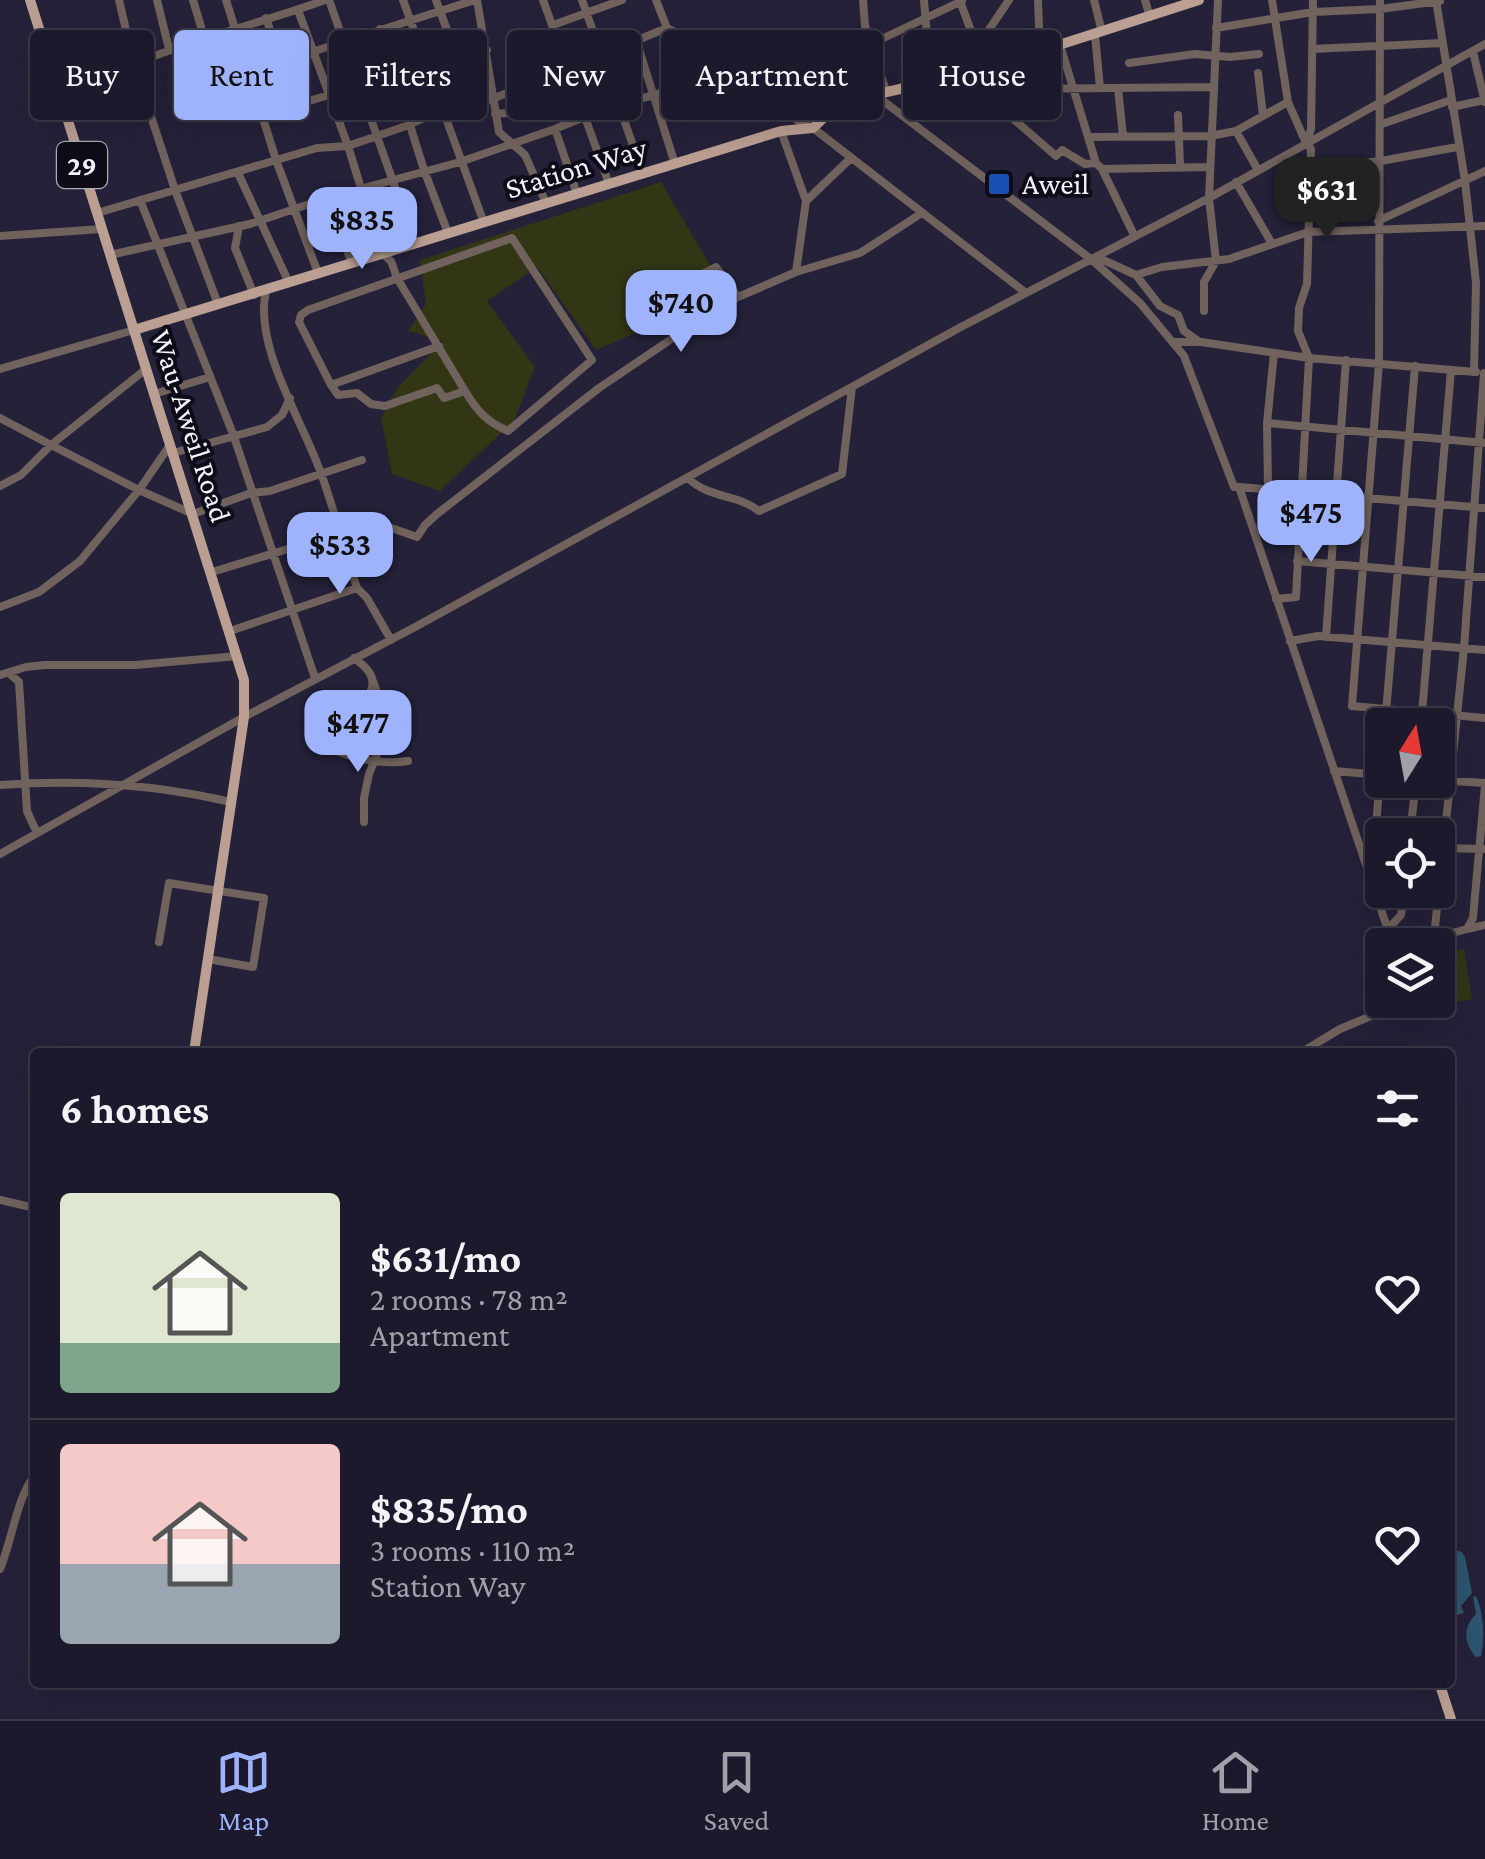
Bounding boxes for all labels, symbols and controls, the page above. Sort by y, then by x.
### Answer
chip: Buy [30,30,154,120]
chip: Rent [174,30,309,120]
chip: Filters [329,30,487,120]
chip: New [507,30,641,120]
chip: Apartment [661,30,883,120]
chip: House [903,30,1061,120]
street label: Station Way [501,130,651,206]
road number: 29 [57,142,107,188]
pin: $631 [1268,157,1386,242]
place label: Aweil [1022,167,1089,200]
marker: Aweil [986,171,1012,197]
text: $631 [1297,171,1357,207]
pin: $835 [303,187,421,272]
text: $835 [329,201,395,237]
pin: $740 [622,270,740,355]
text: $740 [648,284,714,320]
street label: Wau-Aweil Road [145,325,238,526]
pin: $475 [1252,480,1370,565]
text: $475 [1279,494,1343,530]
pin: $533 [281,512,399,597]
text: $533 [309,526,371,562]
pin: $477 [299,690,417,775]
text: $477 [326,704,390,740]
north arrow [1365,708,1455,798]
map controls [1365,708,1455,1018]
button: locate [1365,818,1455,908]
button: layers [1365,928,1455,1018]
icon: filters [1370,1081,1425,1136]
text: 6 homes [60,1085,209,1132]
icon: home [140,1233,260,1353]
text: $631/mo [370,1234,521,1281]
icon: heart [1370,1266,1425,1321]
text: 2 rooms · 78 m² [370,1281,568,1317]
text: Apartment [370,1317,509,1353]
icon: home [140,1484,260,1604]
text: $835/mo [370,1485,528,1532]
icon: heart [1370,1517,1425,1572]
text: 3 rooms · 110 m² [370,1532,575,1568]
text: Station Way [370,1568,526,1604]
tab: Map [216,1745,271,1836]
tab: Saved [704,1745,769,1836]
tab: Home [1202,1745,1269,1836]

